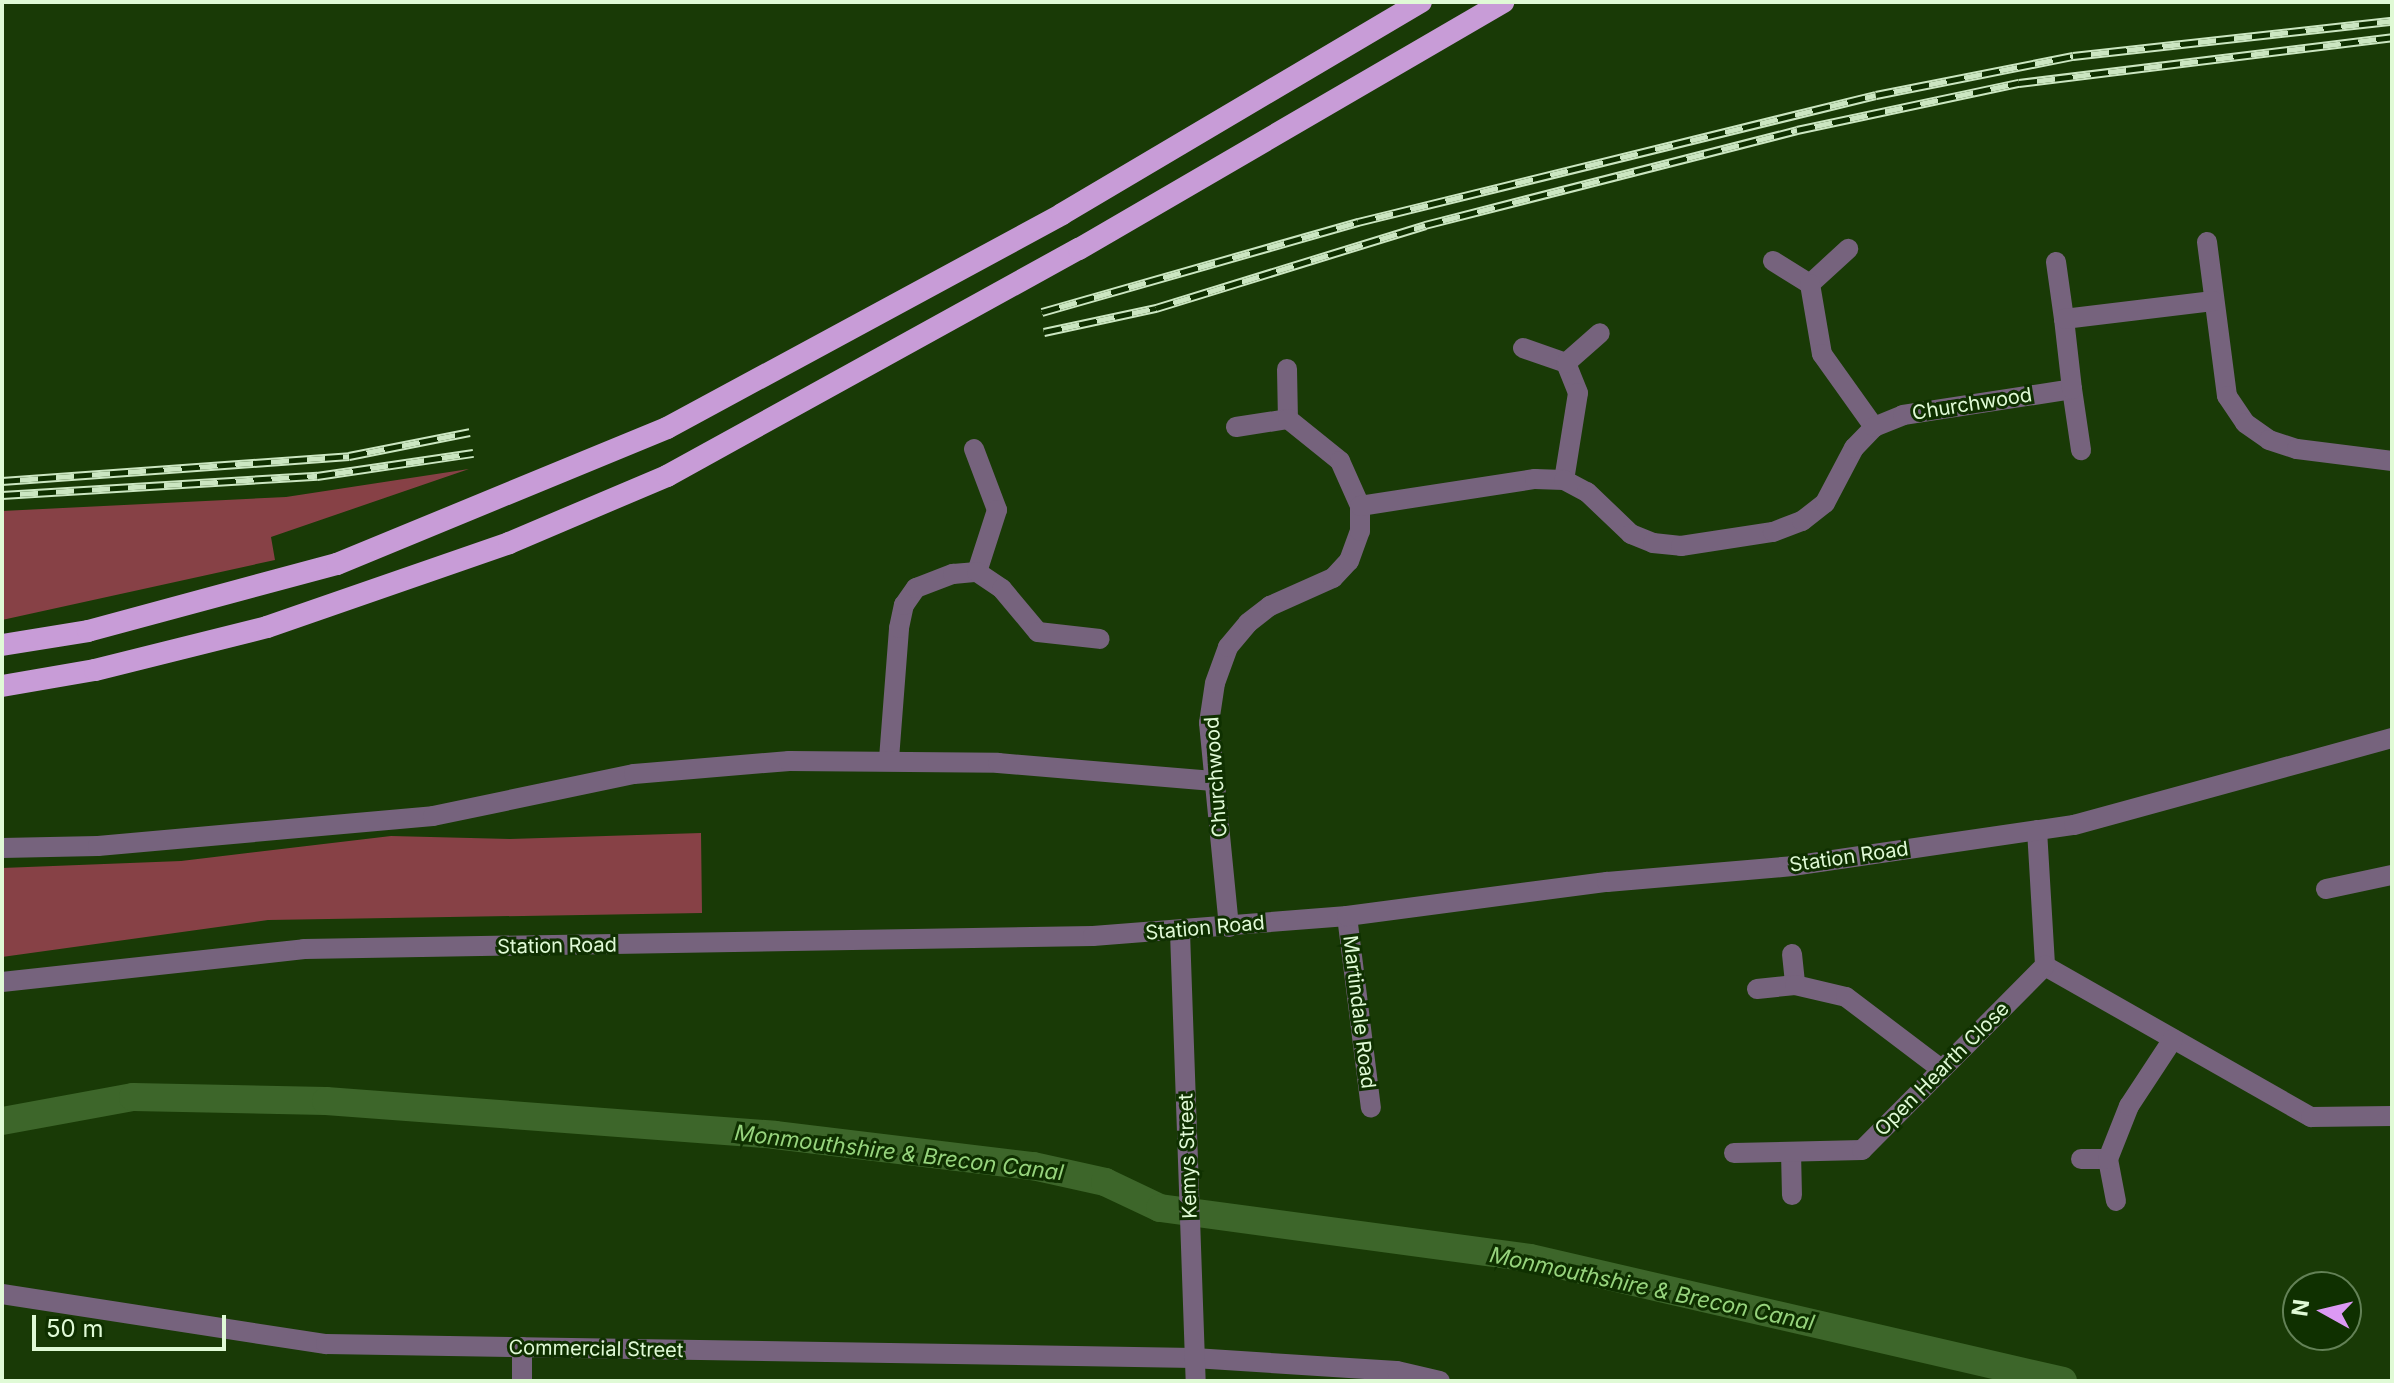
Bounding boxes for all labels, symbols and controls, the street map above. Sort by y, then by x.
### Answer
street label: Churchwood [1910,383,2034,425]
street label: Churchwood [1200,716,1232,838]
street label: Station Road [1788,837,1910,877]
street label: Station Road [1144,911,1266,945]
street label: Station Road [497,933,617,959]
street label: Martindale Road [1338,934,1380,1090]
street label: Open Hearth Close [1870,997,2014,1141]
street label: Kemys Street [1174,1093,1202,1219]
water label: Monmouthshire & Brecon Canal [733,1120,1065,1186]
water label: Monmouthshire & Brecon Canal [1487,1242,1817,1336]
north arrow [2282,1271,2362,1351]
text: N [2286,1298,2314,1318]
scale bar [36,1299,230,1349]
text: 50 m [46,1314,104,1343]
street label: Commercial Street [508,1335,684,1363]

